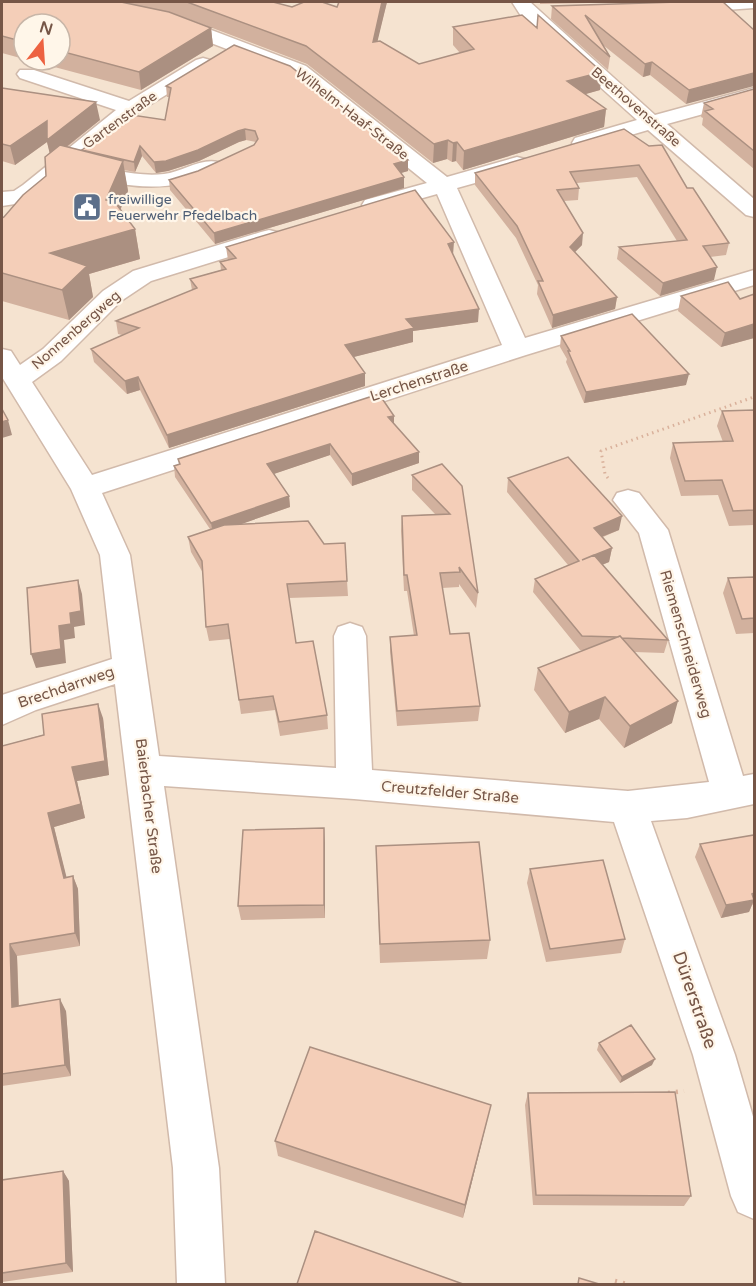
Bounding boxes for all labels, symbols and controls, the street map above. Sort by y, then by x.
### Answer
north arrow [12,12,72,72]
text: N [37,17,55,40]
street label: Beethovenstraße [588,63,684,151]
street label: Wilhelm-Haaf-Straße [292,64,412,164]
street label: Gartenstraße [80,87,160,153]
public building icon: freiwillige Feuerwehr Pfedelbach [71,191,103,223]
place label: freiwillige Feuerwehr Pfedelbach [108,191,257,224]
street label: Nonnenbergweg [28,287,124,373]
street label: Lerchenstraße [368,357,470,405]
street label: Riemenschneiderweg [656,568,716,720]
street label: Brechdarrweg [16,662,116,712]
street label: Baierbacher Straße [132,737,166,875]
street label: Creutzfelder Straße [380,777,520,807]
street label: Dürerstraße [668,948,722,1052]

